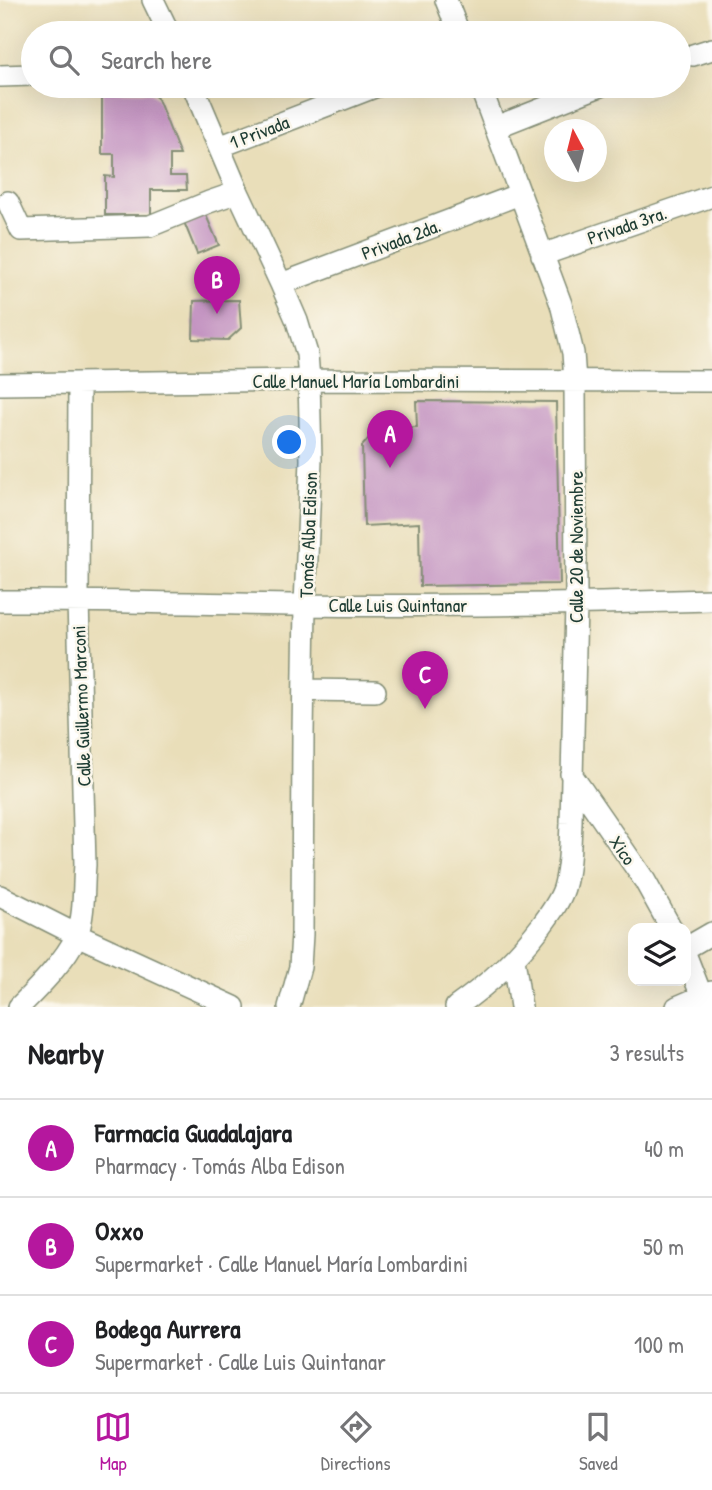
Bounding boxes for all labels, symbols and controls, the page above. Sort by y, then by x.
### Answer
search box [21,21,691,98]
icon: search [45,41,83,79]
text: Search here [101,42,212,77]
street label: 1 Privada [225,109,293,155]
north arrow [544,119,607,182]
street label: Privada 3ra. [584,199,670,251]
street label: Privada 2da. [358,212,444,266]
pin: B [194,256,240,314]
street label: Calle Manuel María Lombardini [253,368,459,394]
pin: A [367,410,413,468]
your location [272,425,306,459]
street label: Tomás Alba Edison [293,471,323,599]
street label: Calle 20 de Noviembre [563,471,589,623]
street label: Calle Luis Quintanar [329,592,468,618]
street label: Calle Guillermo Marconi [65,625,97,787]
pin: C [402,651,448,709]
street label: Xico [604,830,643,870]
map controls [628,923,691,986]
button: layers [628,923,691,986]
text: Nearby [28,1033,104,1073]
text: 3 results [609,1037,684,1068]
text: Farmacia Guadalajara [95,1115,292,1150]
text: A [45,1133,57,1164]
text: 40 m [644,1133,684,1164]
text: Pharmacy · Tomás Alba Edison [95,1150,345,1181]
text: Oxxo [95,1213,143,1248]
text: B [45,1231,57,1262]
text: 50 m [643,1231,684,1262]
text: Supermarket · Calle Manuel María Lombardini [95,1248,468,1279]
text: Bodega Aurrera [95,1311,241,1346]
text: C [45,1329,57,1360]
text: 100 m [634,1329,684,1360]
text: Supermarket · Calle Luis Quintanar [95,1346,386,1377]
tab: Map [94,1408,132,1476]
tab: Directions [321,1408,391,1476]
tab: Saved [579,1408,618,1476]

